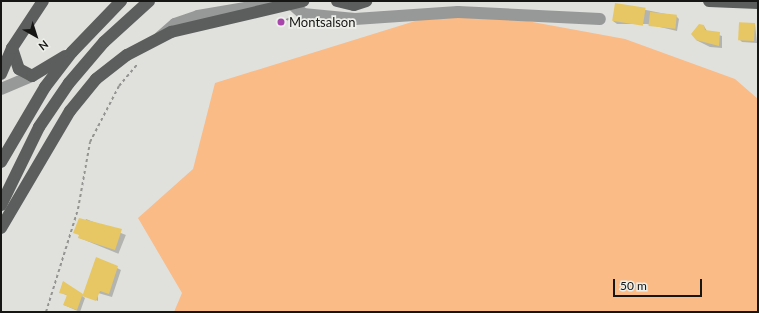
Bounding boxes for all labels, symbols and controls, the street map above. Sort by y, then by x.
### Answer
place label: Montsalson [289,14,355,30]
north arrow [16,16,56,56]
marker: Montsalson [276,17,286,27]
text: N [36,38,51,53]
scale bar [615,271,704,297]
text: 50 m [620,278,647,293]

